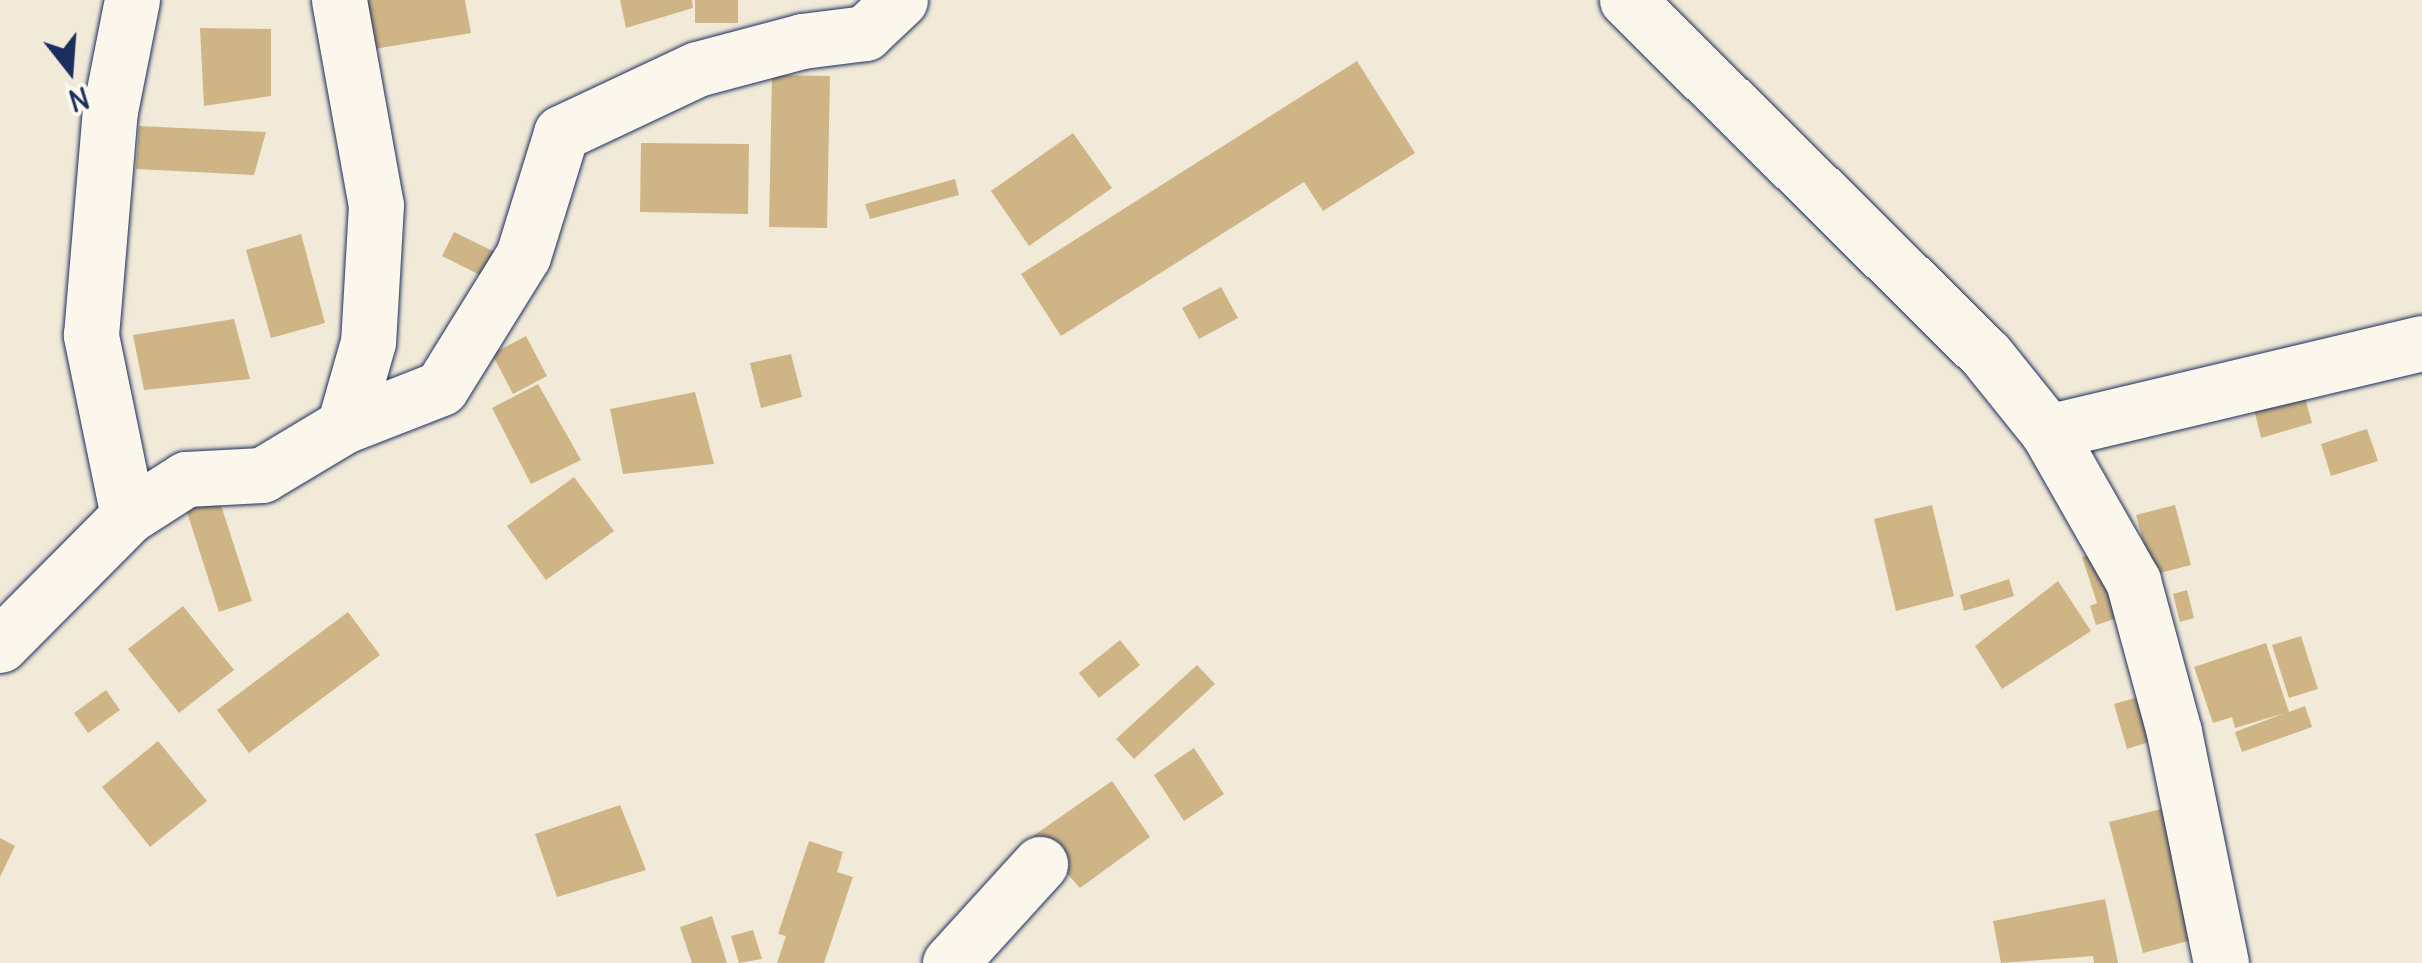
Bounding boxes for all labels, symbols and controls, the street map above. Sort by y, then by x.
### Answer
north arrow [20,20,120,120]
text: N [64,79,93,119]

